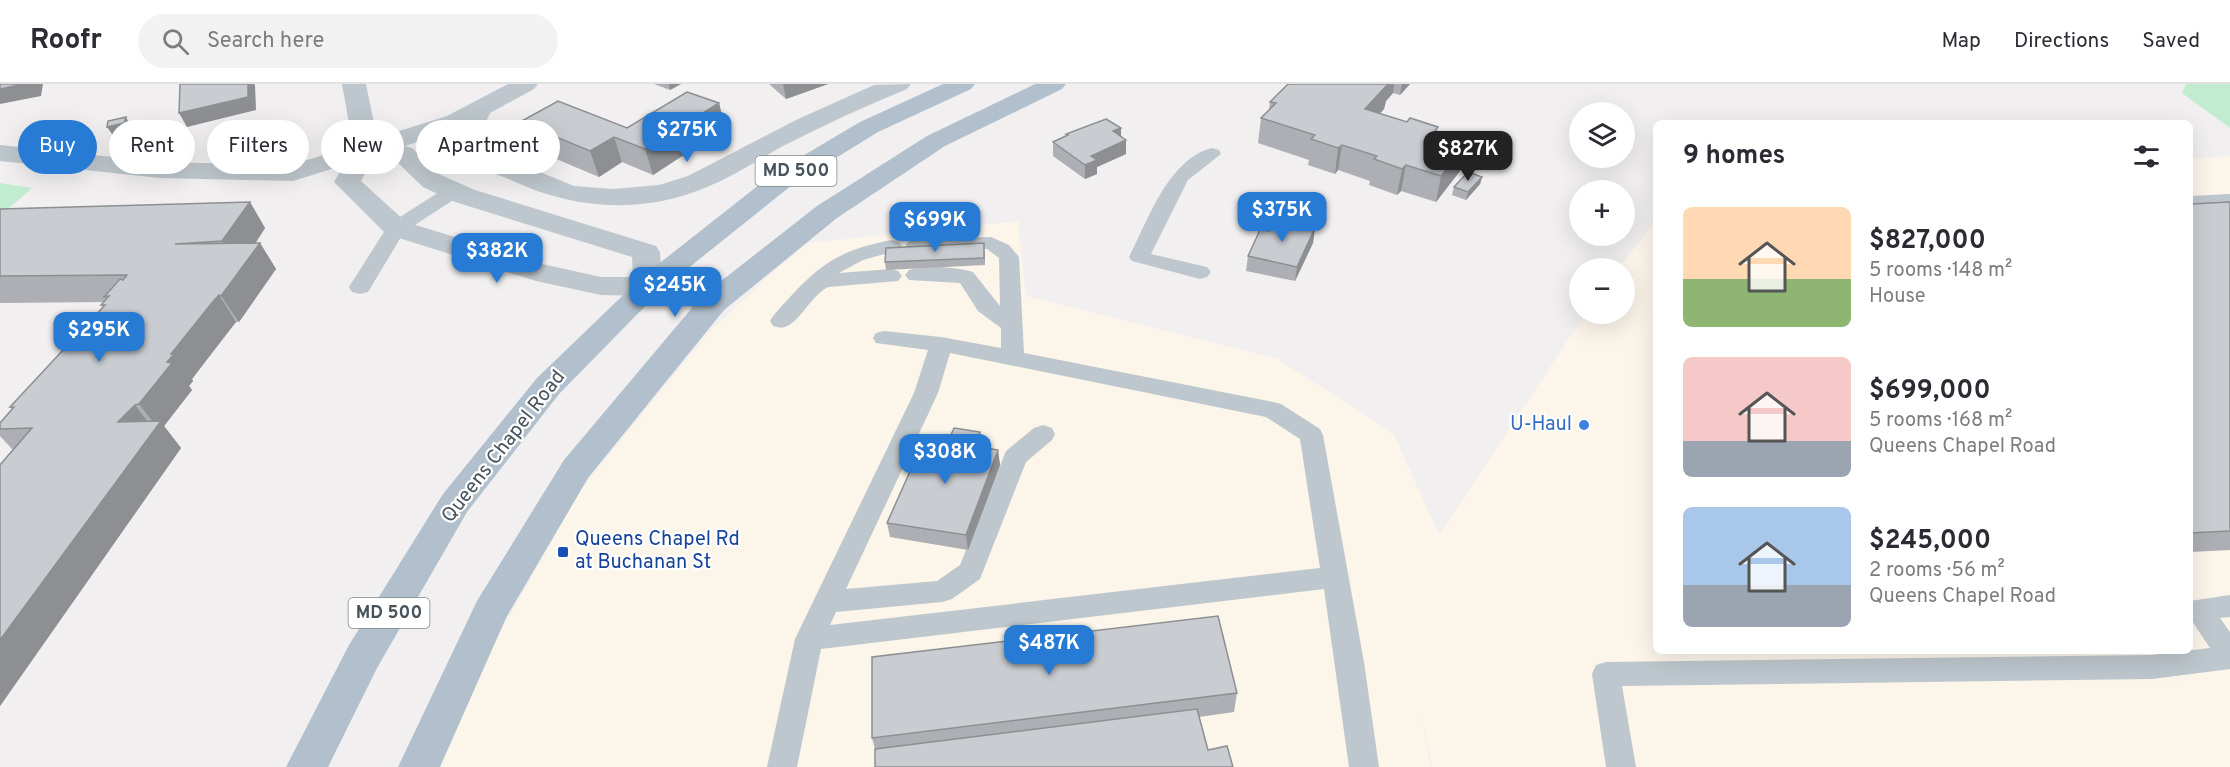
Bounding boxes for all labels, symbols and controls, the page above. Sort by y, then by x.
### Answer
search box [138,14,558,68]
text: Roofr [30,23,102,59]
icon: search [159,25,192,58]
text: Search here [207,28,324,55]
text: Map [1941,28,1981,55]
text: Directions [2014,28,2109,55]
text: Saved [2142,28,2200,55]
map controls [1569,102,1635,324]
button: layers [1569,102,1635,168]
pin: $275K [645,112,729,163]
text: $275K [656,118,718,144]
chip: Buy [18,120,97,174]
chip: Rent [109,120,195,174]
chip: Filters [207,120,309,174]
chip: New [321,120,404,174]
chip: Apartment [416,120,560,174]
pin: $827K [1426,131,1510,182]
text: $827K [1437,137,1499,163]
text: 9 homes [1683,140,1785,173]
icon: filters [2130,140,2163,173]
road number: MD 500 [756,156,836,186]
button: + [1569,180,1635,246]
pin: $375K [1240,192,1324,243]
text: $375K [1252,198,1312,224]
pin: $699K [893,202,977,253]
text: $699K [903,208,967,234]
text: $827,000 [1869,225,1986,258]
icon: home [1731,231,1803,303]
pin: $382K [455,233,539,284]
text: $382K [466,239,528,265]
button: − [1569,258,1635,324]
text: 5 rooms · 148 m² [1869,258,2012,284]
pin: $245K [633,267,717,318]
text: $245K [643,273,707,299]
text: House [1869,284,1925,310]
pin: $295K [57,312,141,363]
text: $295K [68,318,130,344]
street label: Queens Chapel Road [436,365,572,529]
text: $699,000 [1869,375,1991,408]
icon: home [1731,381,1803,453]
text: 5 rooms · 168 m² [1869,408,2012,434]
place label: U-Haul [1510,412,1572,438]
marker: U-Haul [1577,418,1591,432]
pin: $308K [903,434,987,485]
text: Queens Chapel Road [1869,434,2056,460]
text: $308K [913,440,977,466]
text: $245,000 [1869,525,1991,558]
place label: Queens Chapel Rd at Buchanan St [575,527,740,576]
icon: home [1731,531,1803,603]
marker: Queens Chapel Rd at Buchanan St [556,545,570,559]
text: 2 rooms · 56 m² [1869,558,2005,584]
text: Queens Chapel Road [1869,584,2056,610]
road number: MD 500 [348,598,430,628]
pin: $487K [1007,625,1091,676]
text: $487K [1018,631,1080,657]

